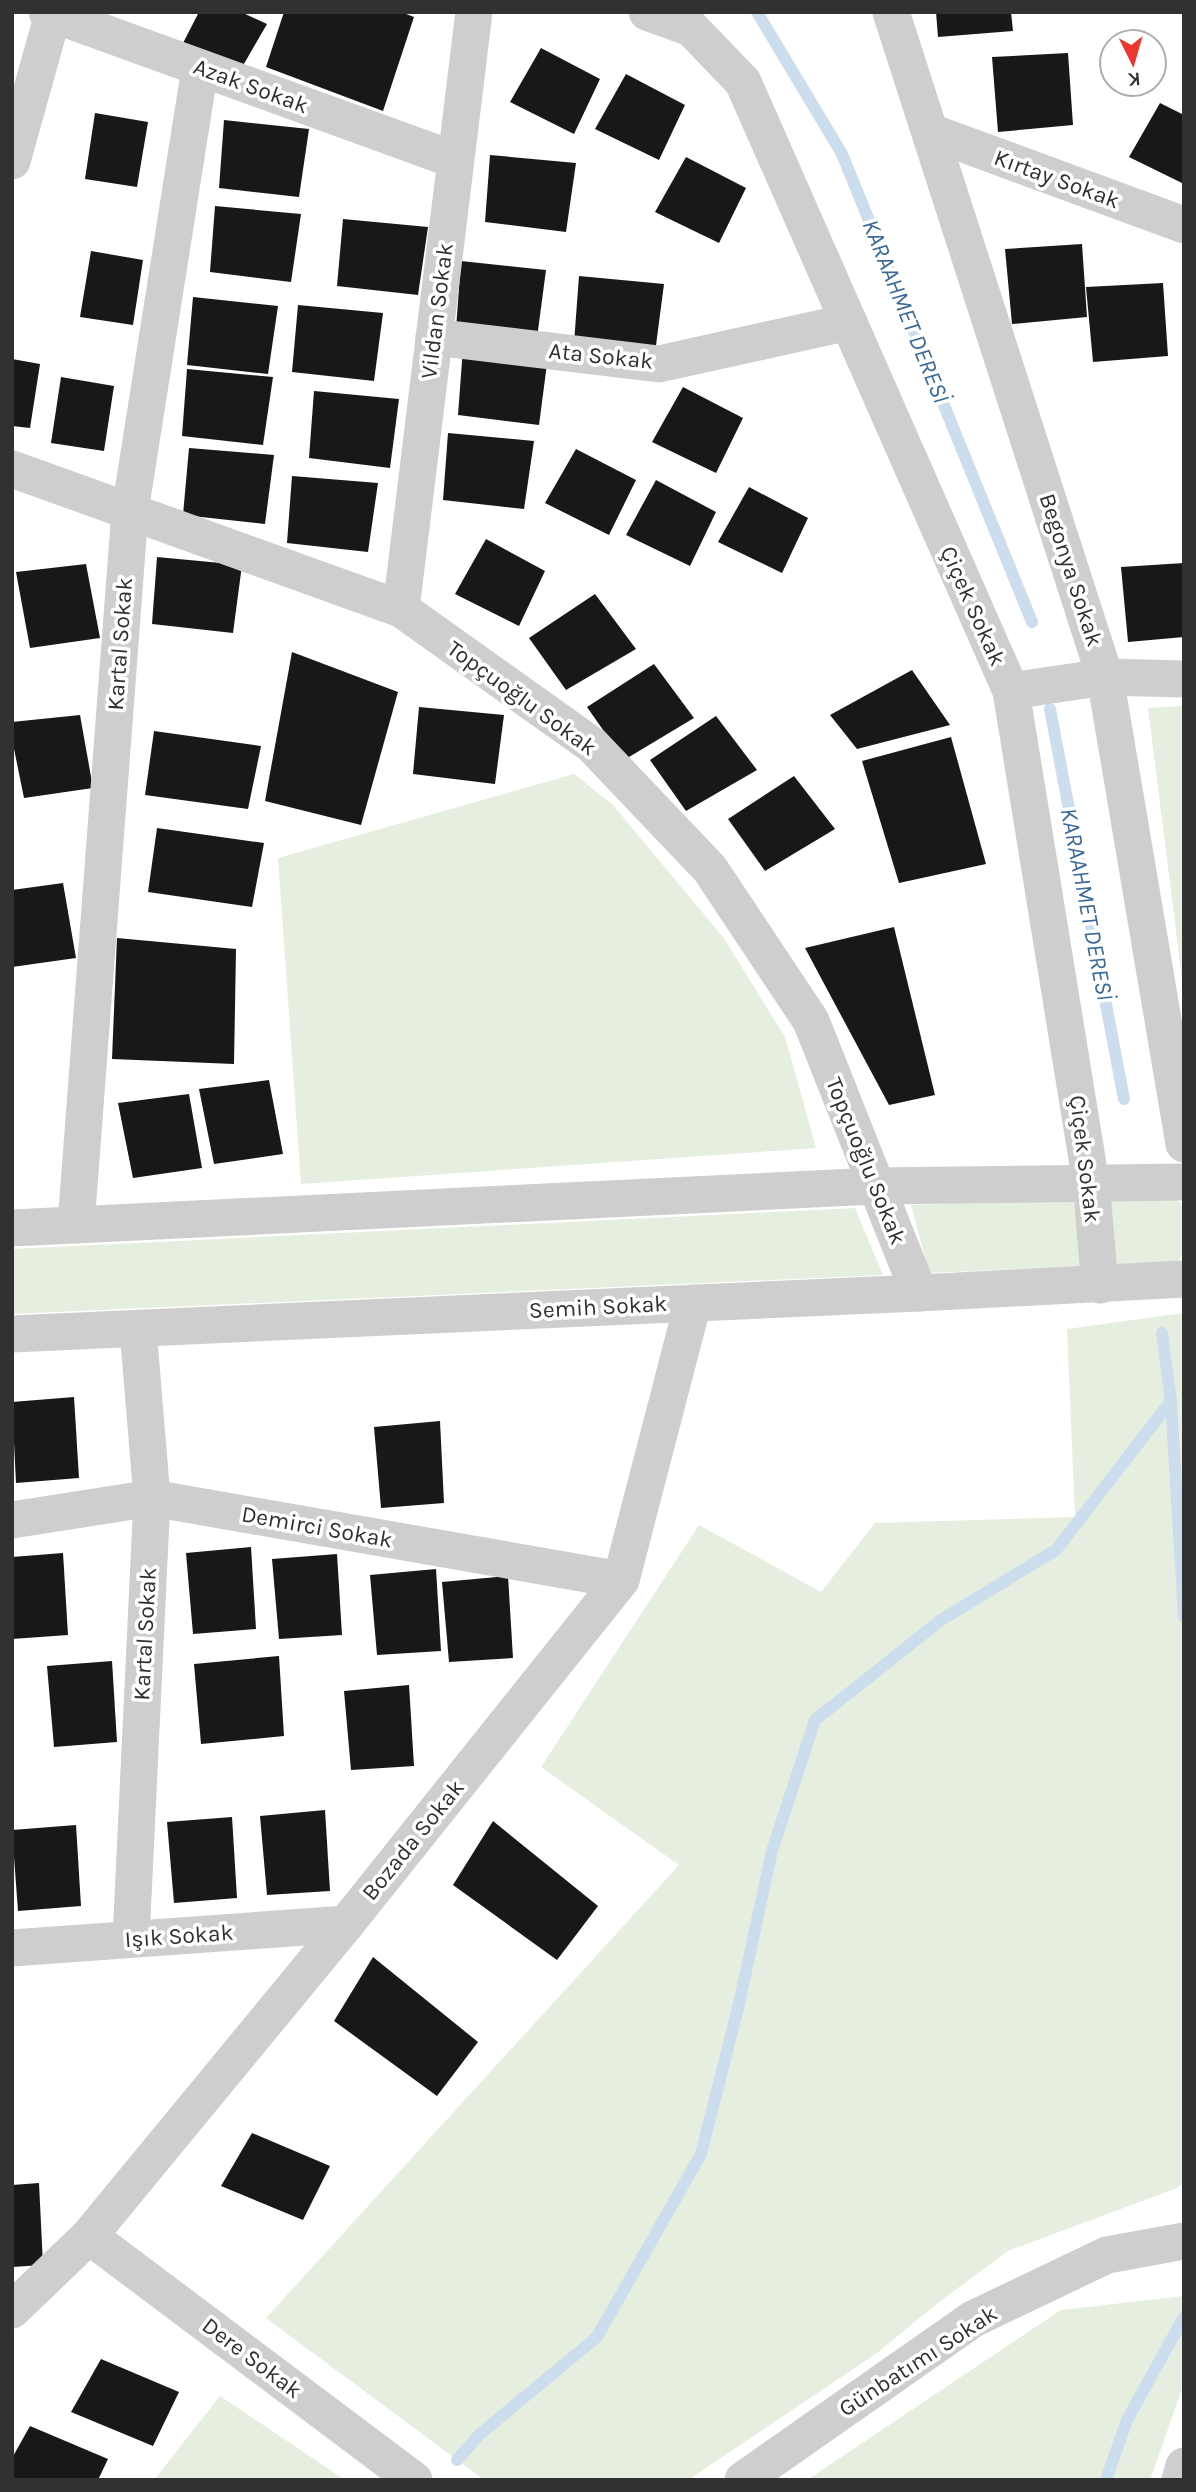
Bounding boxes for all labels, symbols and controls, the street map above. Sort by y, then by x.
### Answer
north arrow [1098,28,1168,98]
street label: Azak Sokak [190,53,312,119]
text: K [1127,67,1142,90]
street label: Kırtay Sokak [991,144,1124,214]
water label: KARAAHMET DERESİ [856,215,956,408]
street label: Vildan Sokak [415,241,459,381]
street label: Ata Sokak [547,337,655,375]
street label: Begonya Sokak [1034,490,1108,650]
street label: Çiçek Sokak [935,542,1011,670]
street label: Kartal Sokak [102,577,138,711]
street label: Topçuoğlu Sokak [442,635,602,761]
water label: KARAAHMET DERESİ [1055,805,1120,1004]
street label: Topçuoğlu Sokak [820,1073,912,1249]
street label: Çiçek Sokak [1064,1094,1106,1224]
street label: Semih Sokak [528,1290,668,1324]
street label: Demirci Sokak [239,1500,395,1554]
street label: Kartal Sokak [128,1567,162,1701]
street label: Bozada Sokak [356,1774,470,1906]
street label: Işık Sokak [124,1919,234,1953]
street label: Günbatımı Sokak [834,2300,1002,2422]
street label: Dere Sokak [197,2312,307,2404]

